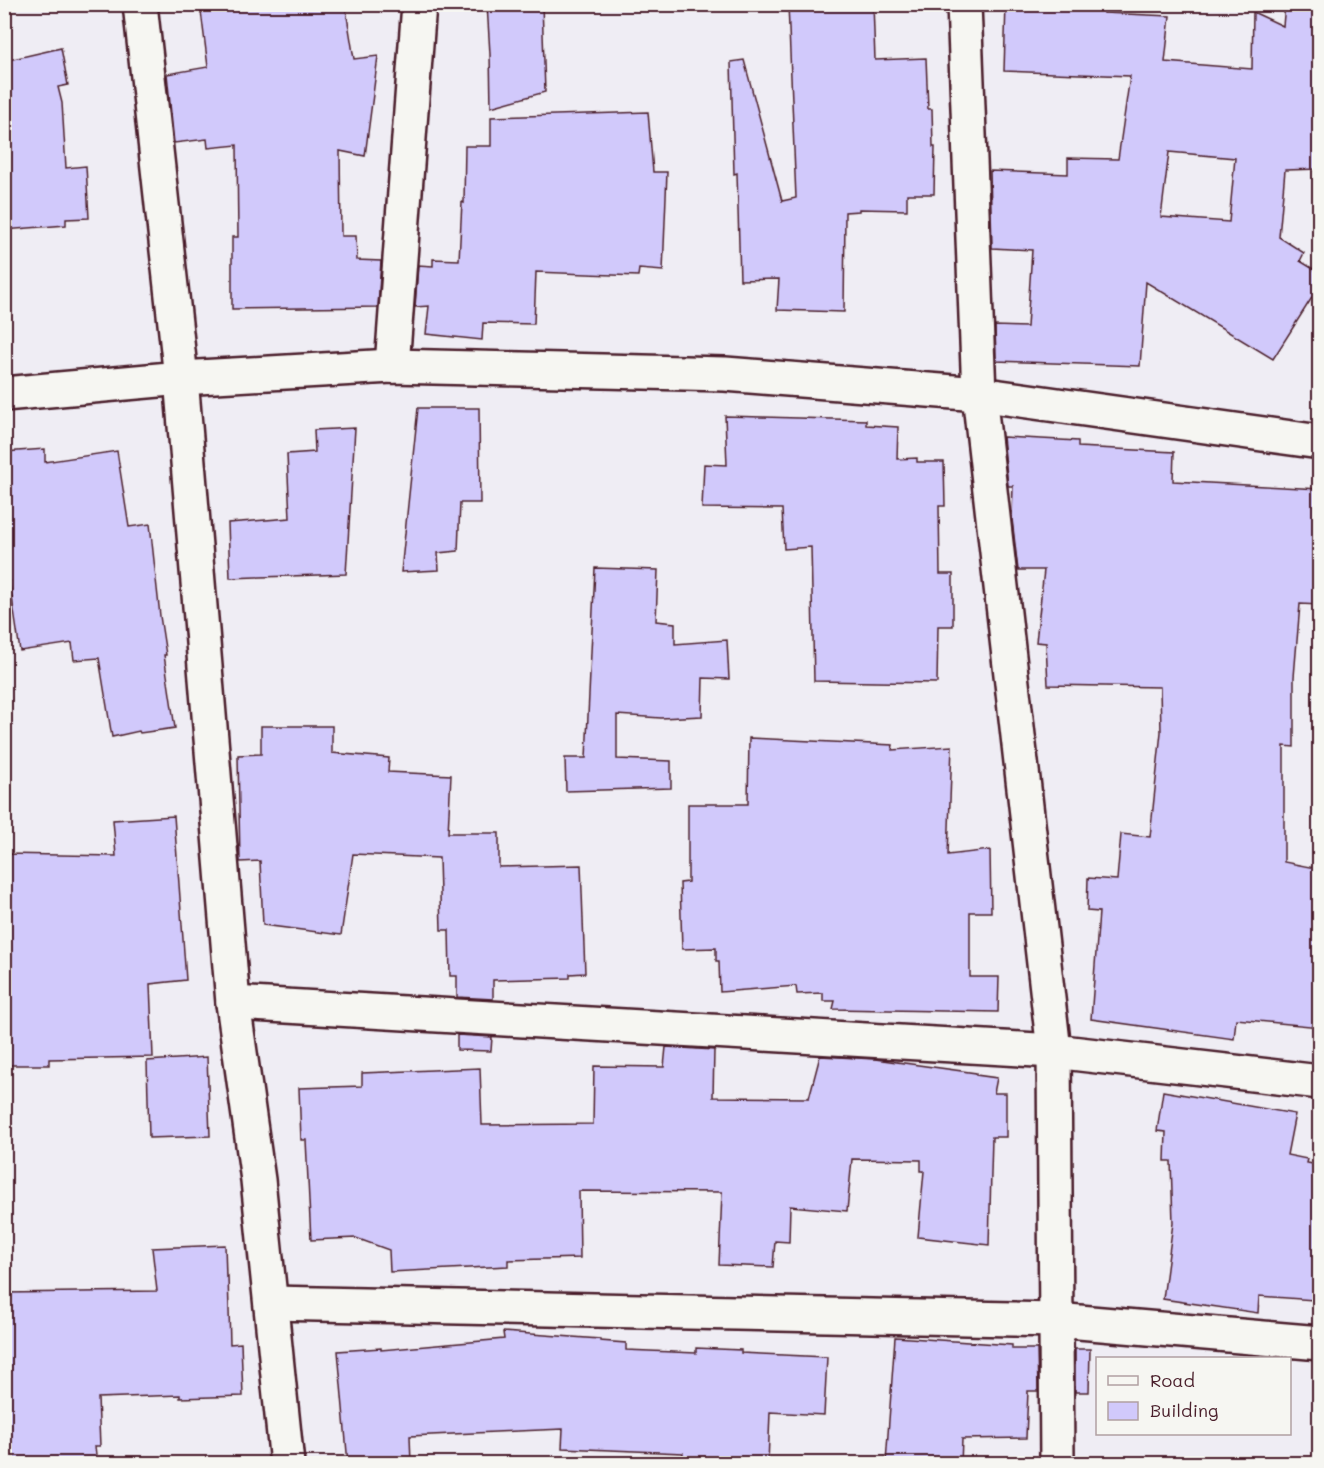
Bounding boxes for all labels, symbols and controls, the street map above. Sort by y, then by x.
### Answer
legend [1096,1357,1291,1435]
text: Road [1150,1368,1195,1392]
text: Building [1150,1398,1218,1422]

